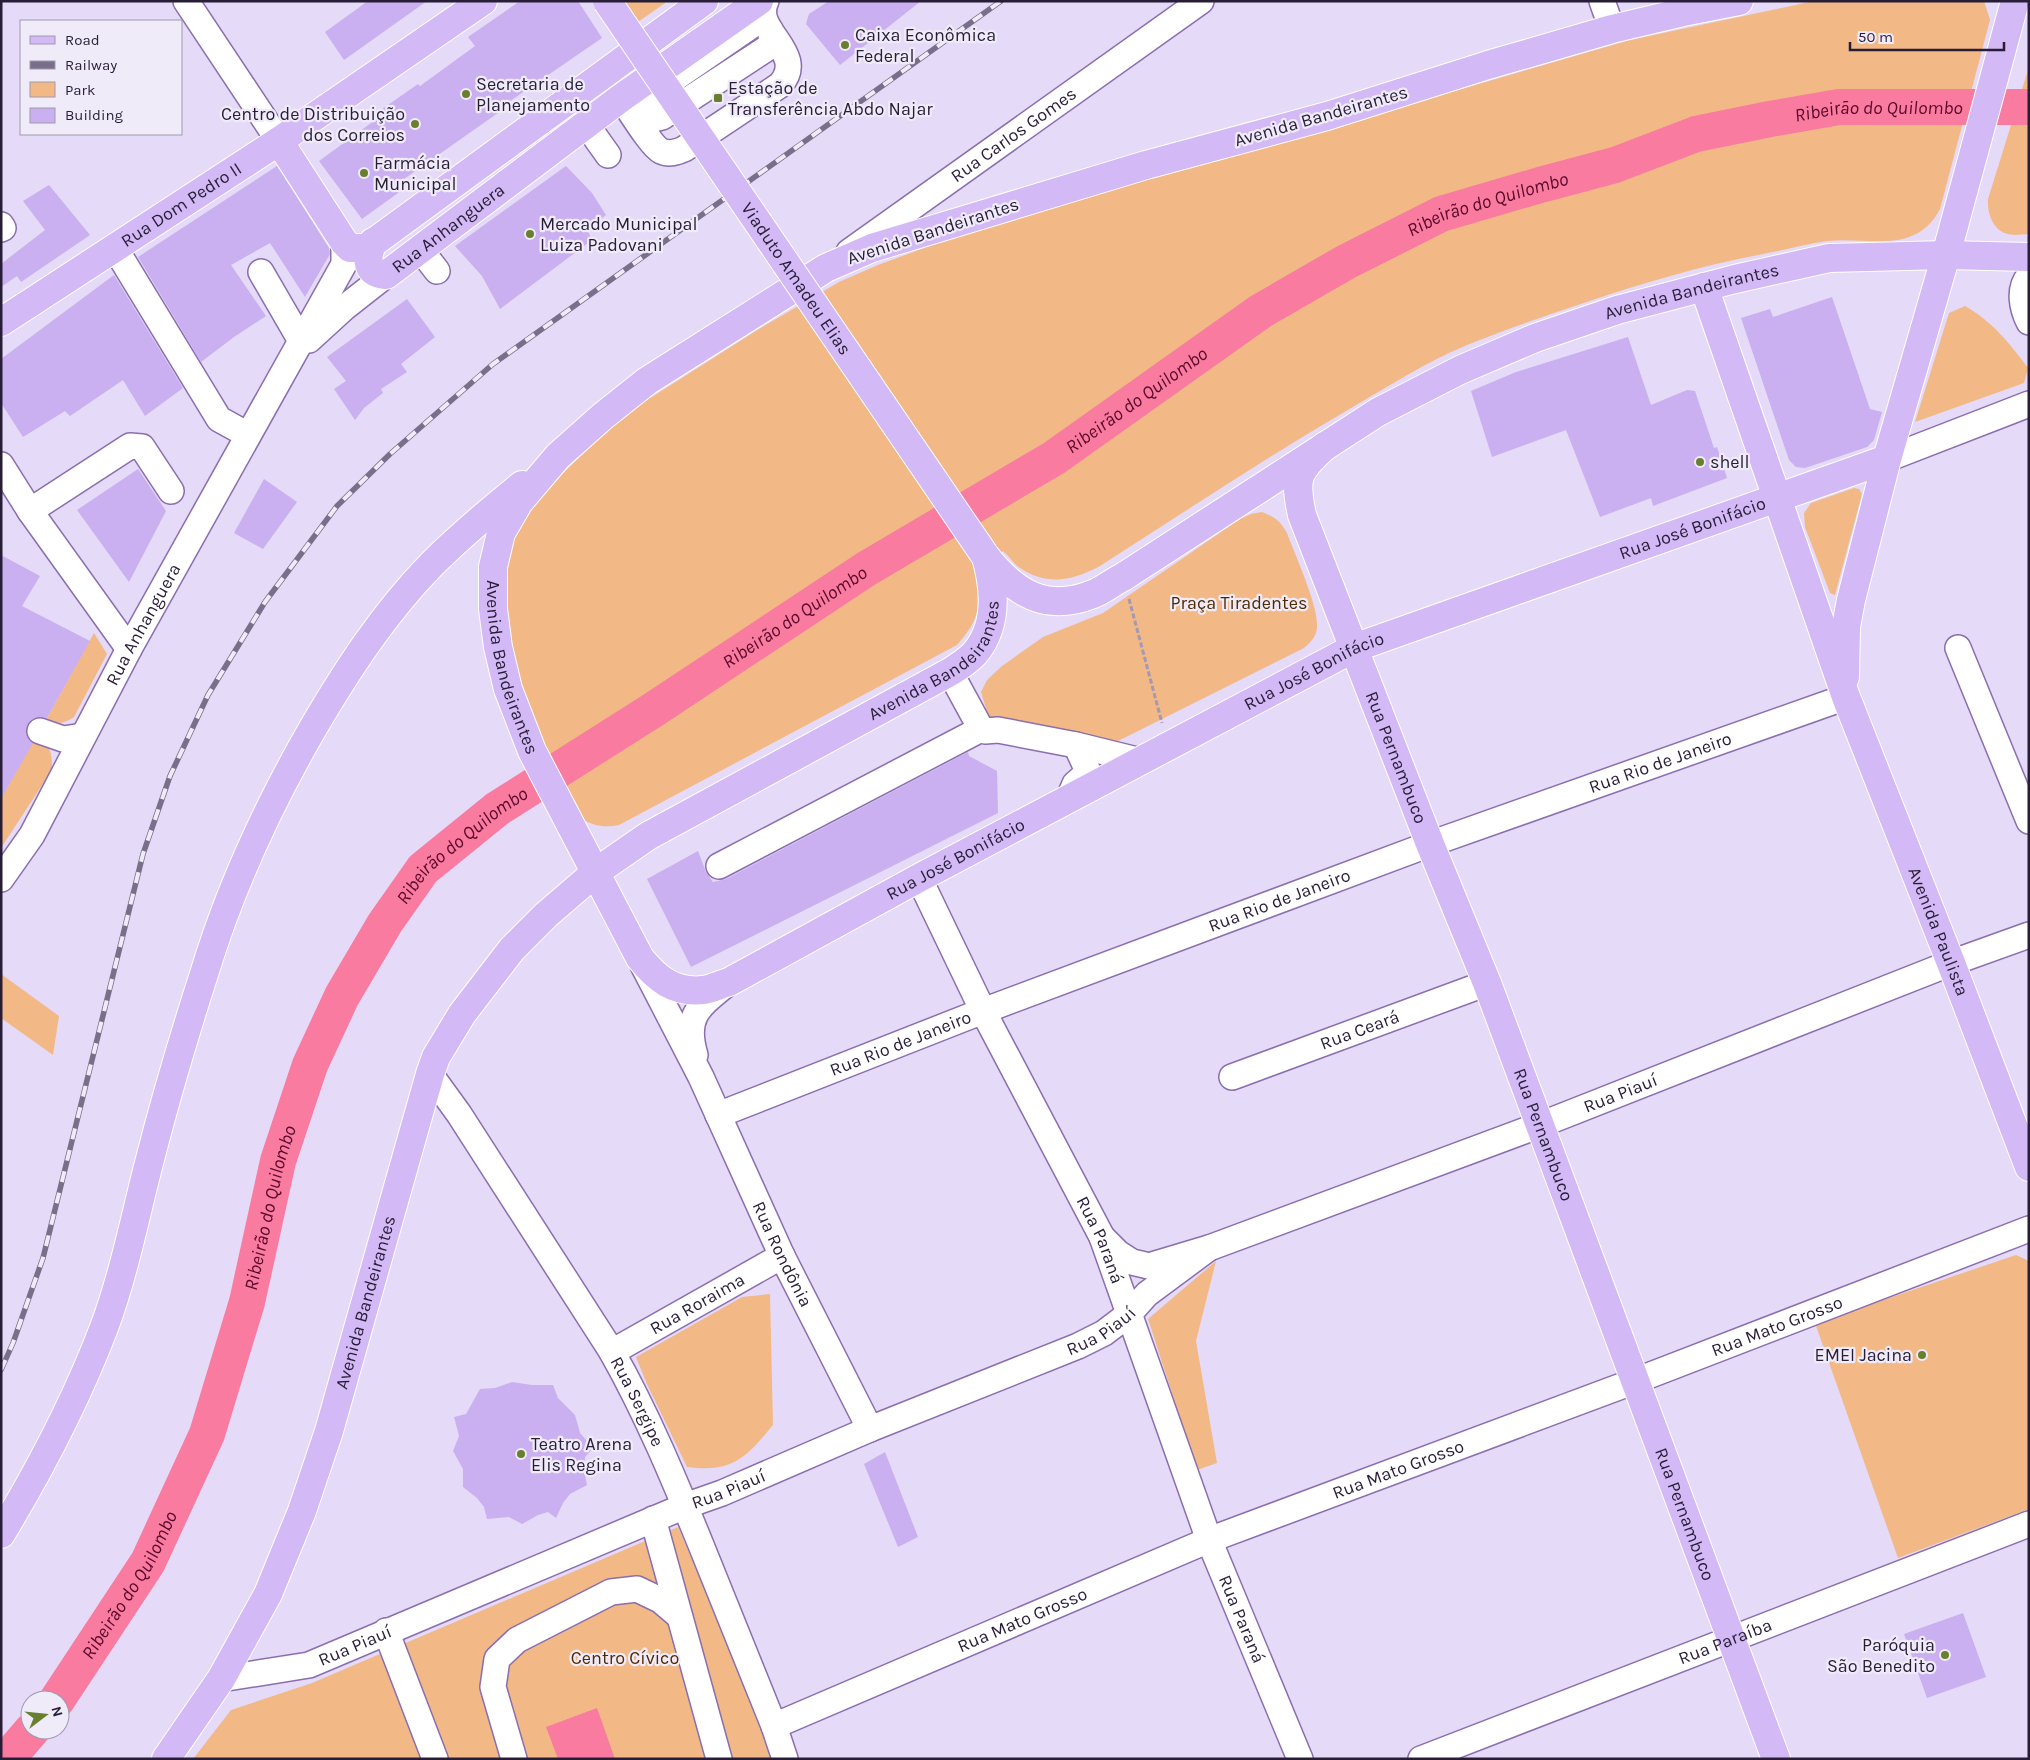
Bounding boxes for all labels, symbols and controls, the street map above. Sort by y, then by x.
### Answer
legend [20,20,182,135]
scale bar [1850,20,2004,52]
place label: Caixa Econômica Federal [855,24,996,67]
text: 50 m [1858,28,1893,46]
text: Road [65,31,100,49]
marker: Caixa Econômica Federal [839,39,851,51]
text: Railway [65,56,117,74]
place label: Secretaria de Planejamento [476,73,590,116]
place label: Estação de Transferência Abdo Najar [728,77,933,120]
text: Park [65,81,95,99]
street label: Avenida Bandeirantes [1232,81,1410,151]
street label: Rua Carlos Gomes [946,82,1081,187]
marker: Secretaria de Planejamento [460,88,472,100]
marker: Estação de Transferência Abdo Najar [712,92,724,104]
water label: Ribeirão do Quilombo [1793,97,1963,127]
place label: Centro de Distribuição dos Correios [221,103,405,146]
text: Building [65,106,123,124]
marker: Centro de Distribuição dos Correios [409,118,421,130]
place label: Farmácia Municipal [374,152,457,195]
street label: Rua Dom Pedro II [117,157,246,252]
marker: Farmácia Municipal [358,167,370,179]
water label: Ribeirão do Quilombo [1403,168,1571,241]
street label: Rua Anhanguera [387,179,509,278]
street label: Avenida Bandeirantes [844,193,1022,269]
street label: Viaduto Amadeu Elias [736,198,856,359]
place label: Mercado Municipal Luiza Padovani [540,213,697,256]
marker: Mercado Municipal Luiza Padovani [524,228,536,240]
street label: Avenida Bandeirantes [1601,259,1781,325]
water label: Ribeirão do Quilombo [1061,342,1212,458]
place label: shell [1710,451,1750,473]
marker: shell [1694,456,1706,468]
street label: Rua José Bonifácio [1616,492,1769,564]
street label: Rua Anhanguera [101,560,186,689]
water label: Ribeirão do Quilombo [718,561,872,673]
street label: Avenida Bandeirantes [482,580,543,757]
park label: Praça Tiradentes [1171,592,1307,614]
street label: Avenida Bandeirantes [865,600,1004,725]
street label: Rua José Bonifácio [1240,627,1387,715]
street label: Rua Pernambuco [1361,688,1432,827]
street label: Rua Rio de Janeiro [1586,727,1735,798]
water label: Ribeirão do Quilombo [392,782,532,909]
street label: Rua José Bonifácio [882,813,1029,905]
street label: Rua Rio de Janeiro [1205,864,1353,937]
street label: Avenida Paulista [1903,864,1974,999]
street label: Rua Ceará [1317,1005,1402,1055]
street label: Rua Rio de Janeiro [827,1006,974,1081]
street label: Rua Pernambuco [1509,1065,1578,1204]
street label: Rua Piauí [1580,1069,1661,1118]
water label: Ribeirão do Quilombo [240,1122,301,1292]
street label: Rua Paraná [1071,1192,1129,1287]
street label: Rua Rondônia [748,1198,817,1311]
street label: Avenida Bandeirantes [330,1213,400,1392]
street label: Rua Roraima [646,1268,749,1339]
street label: Rua Mato Grosso [1708,1291,1846,1361]
street label: Rua Piauí [1063,1302,1141,1361]
place label: EMEI Jacina [1815,1344,1912,1366]
marker: EMEI Jacina [1916,1349,1928,1361]
street label: Rua Sergipe [606,1353,669,1450]
place label: Teatro Arena Elis Regina [531,1433,632,1476]
street label: Rua Mato Grosso [1329,1435,1467,1504]
street label: Rua Pernambuco [1650,1445,1720,1584]
marker: Teatro Arena Elis Regina [515,1448,527,1460]
street label: Rua Piauí [689,1464,769,1514]
water label: Ribeirão do Quilombo [77,1507,182,1664]
street label: Rua Paraná [1214,1572,1270,1666]
street label: Rua Mato Grosso [954,1582,1090,1657]
street label: Rua Paraíba [1675,1613,1775,1669]
street label: Rua Piauí [315,1620,396,1671]
place label: Paróquia São Benedito [1827,1634,1935,1677]
park label: Centro Cívico [571,1647,679,1669]
marker: Paróquia São Benedito [1939,1649,1951,1661]
north arrow [20,1690,70,1740]
text: N [47,1704,67,1719]

